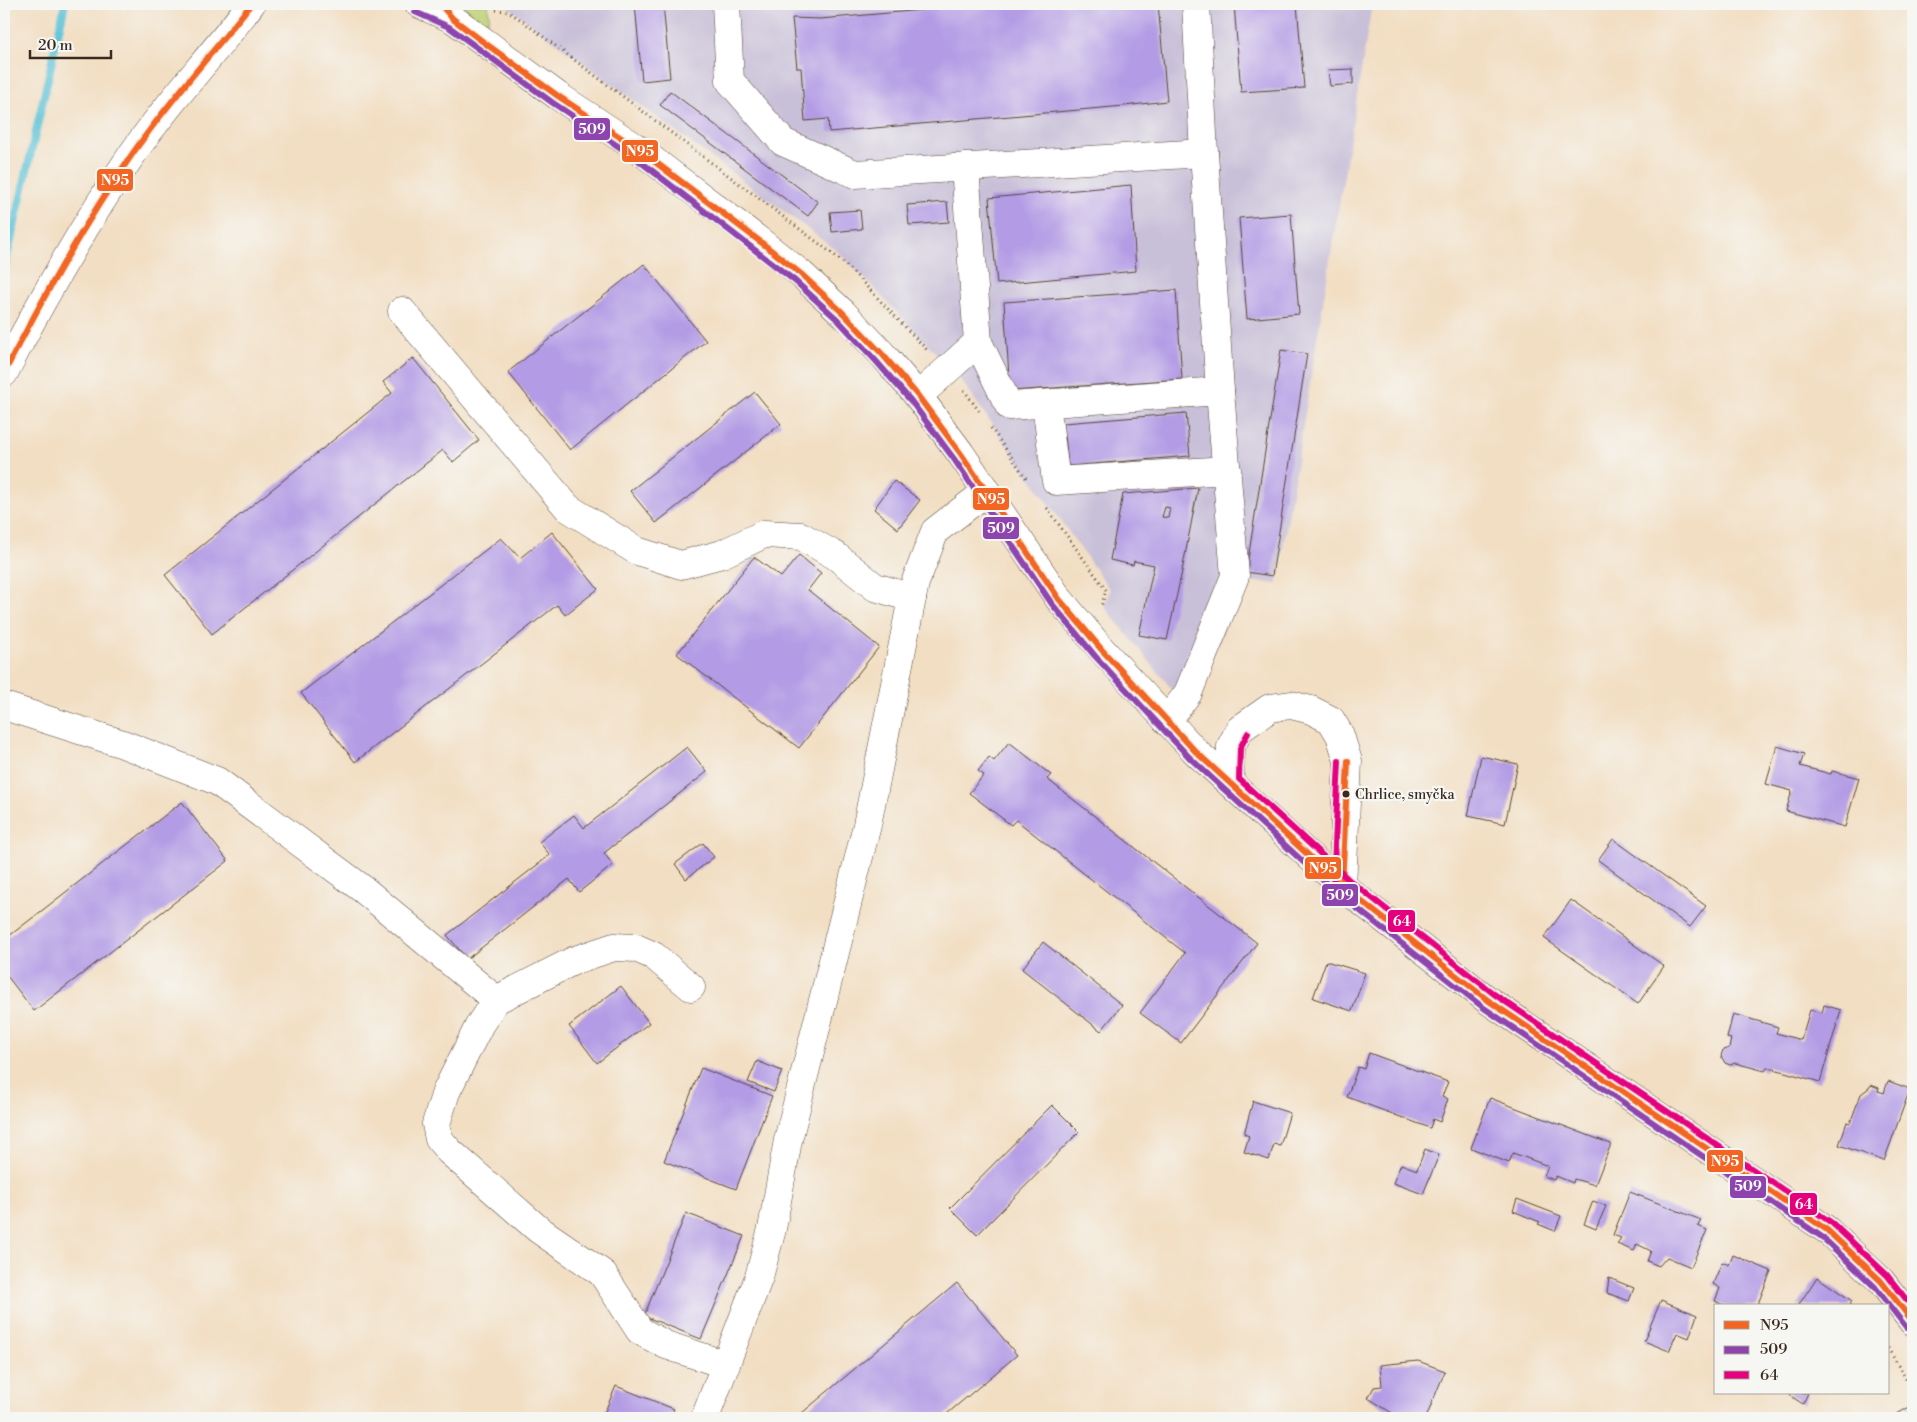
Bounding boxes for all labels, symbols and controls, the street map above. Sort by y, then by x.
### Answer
scale bar [30,28,111,60]
text: 20 m [38,36,73,55]
line badge: 509 [573,117,611,141]
text: 509 [578,121,606,139]
line badge: N95 [621,139,659,163]
text: N95 [626,143,655,161]
line badge: N95 [96,168,134,192]
text: N95 [101,172,130,190]
line badge: N95 [972,487,1010,511]
text: N95 [977,491,1006,509]
line badge: 509 [982,516,1020,540]
text: 509 [987,520,1015,538]
place label: Chrlice, smyčka [1355,786,1455,804]
marker: Chrlice, smyčka [1341,789,1351,799]
line badge: N95 [1304,856,1342,880]
text: N95 [1309,860,1338,878]
line badge: 509 [1321,883,1359,907]
text: 509 [1326,887,1354,905]
line badge: 64 [1387,909,1416,933]
text: 64 [1393,913,1411,931]
line badge: N95 [1706,1149,1744,1173]
text: N95 [1711,1153,1740,1171]
line badge: 509 [1729,1175,1767,1199]
text: 509 [1734,1178,1762,1196]
line badge: 64 [1789,1192,1818,1216]
text: 64 [1795,1196,1813,1214]
legend [1714,1304,1890,1394]
text: N95 [1760,1316,1789,1335]
text: 509 [1760,1340,1787,1359]
text: 64 [1760,1366,1778,1385]

